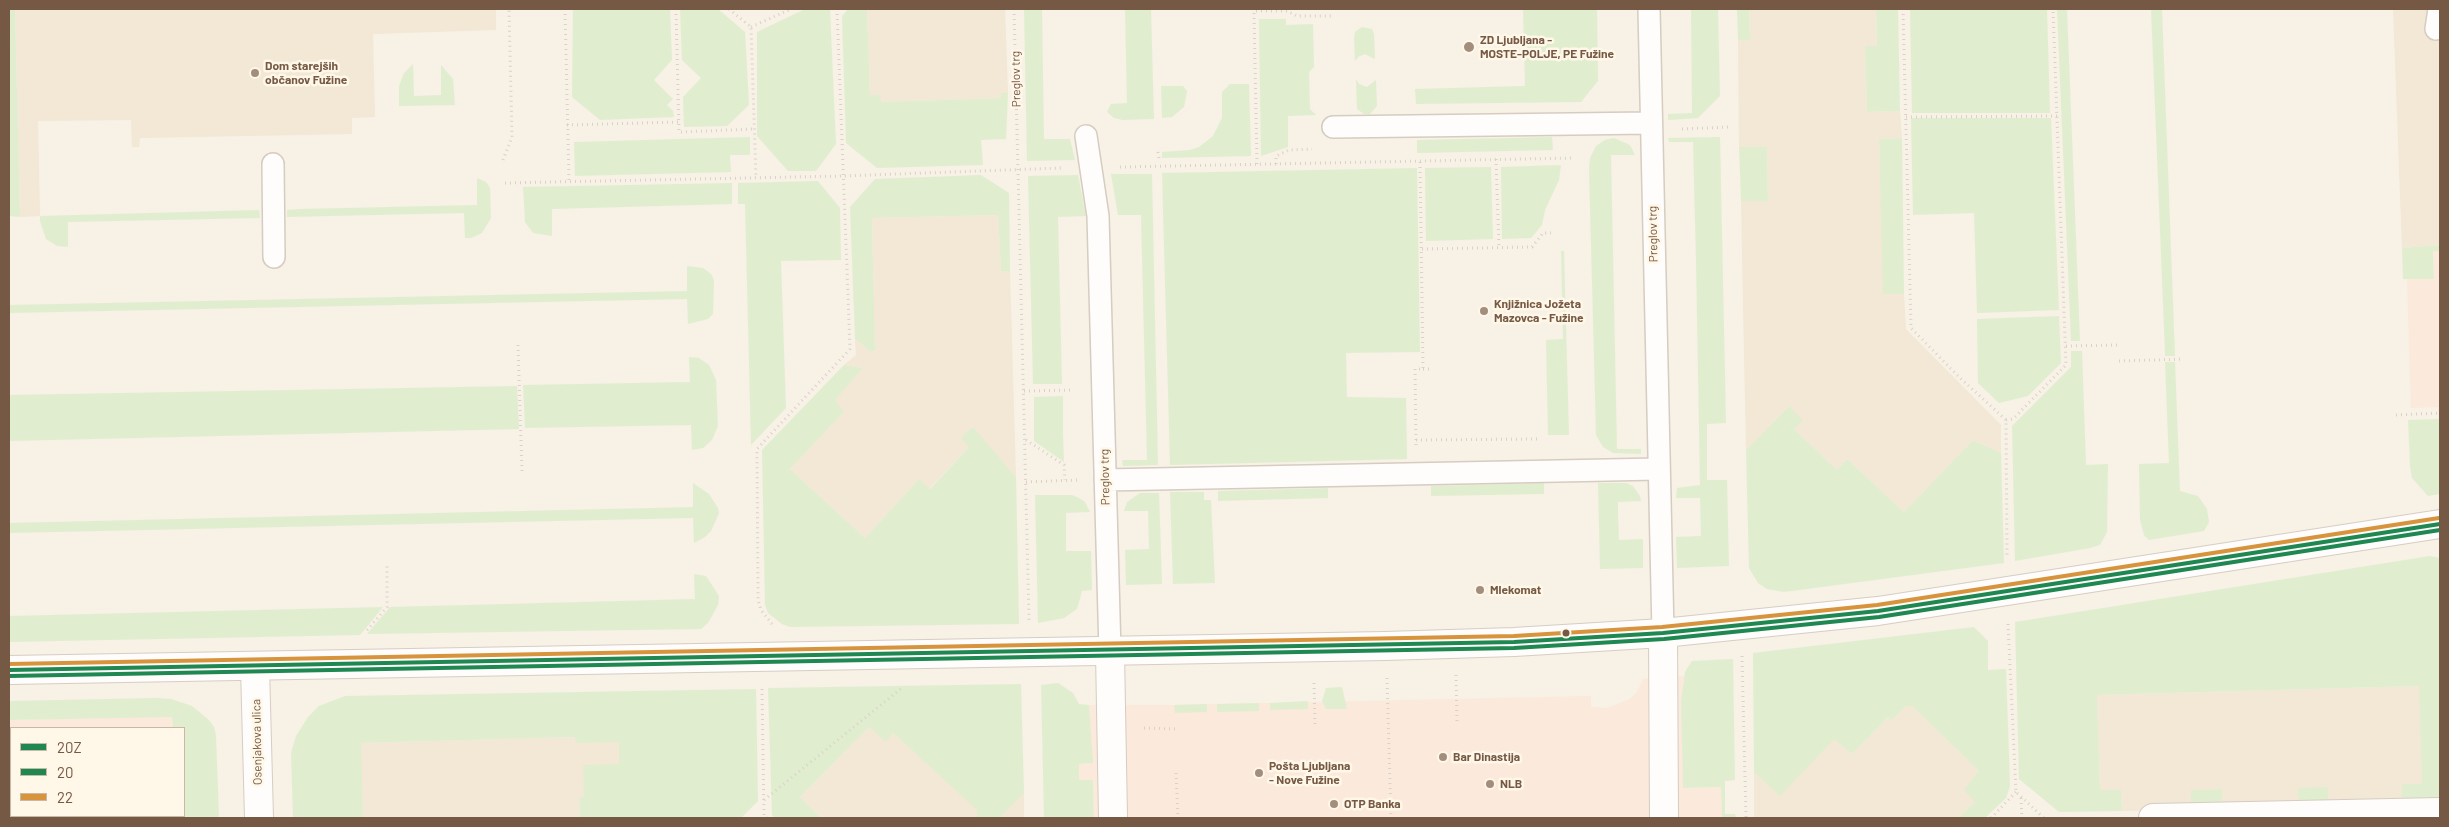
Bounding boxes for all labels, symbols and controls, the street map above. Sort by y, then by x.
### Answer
place label: ZD Ljubljana - MOSTE-POLJE, PE Fužine [1480,33,1614,61]
marker: ZD Ljubljana - MOSTE-POLJE, PE Fužine [1462,40,1476,54]
street label: Preglov trg [1008,51,1024,107]
place label: Dom starejših občanov Fužine [265,59,347,87]
marker: Dom starejših občanov Fužine [249,67,261,79]
street label: Preglov trg [1645,206,1661,262]
place label: Knjižnica Jožeta Mazovca - Fužine [1494,297,1584,325]
marker: Knjižnica Jožeta Mazovca - Fužine [1478,305,1490,317]
street label: Preglov trg [1097,449,1113,505]
place label: Mlekomat [1490,583,1541,597]
marker: Mlekomat [1474,584,1486,596]
unlabelled marker [1561,628,1571,638]
street label: Osenjakova ulica [249,699,265,785]
legend [10,727,185,817]
text: 20Z [57,738,82,756]
place label: Bar Dinastija [1453,750,1520,764]
marker: Bar Dinastija [1437,751,1449,763]
place label: Pošta Ljubljana - Nove Fužine [1269,759,1350,787]
text: 20 [57,763,74,781]
marker: Pošta Ljubljana - Nove Fužine [1253,767,1265,779]
place label: NLB [1500,777,1522,791]
marker: NLB [1484,778,1496,790]
text: 22 [57,788,73,806]
place label: OTP Banka [1344,797,1401,811]
marker: OTP Banka [1328,798,1340,810]

